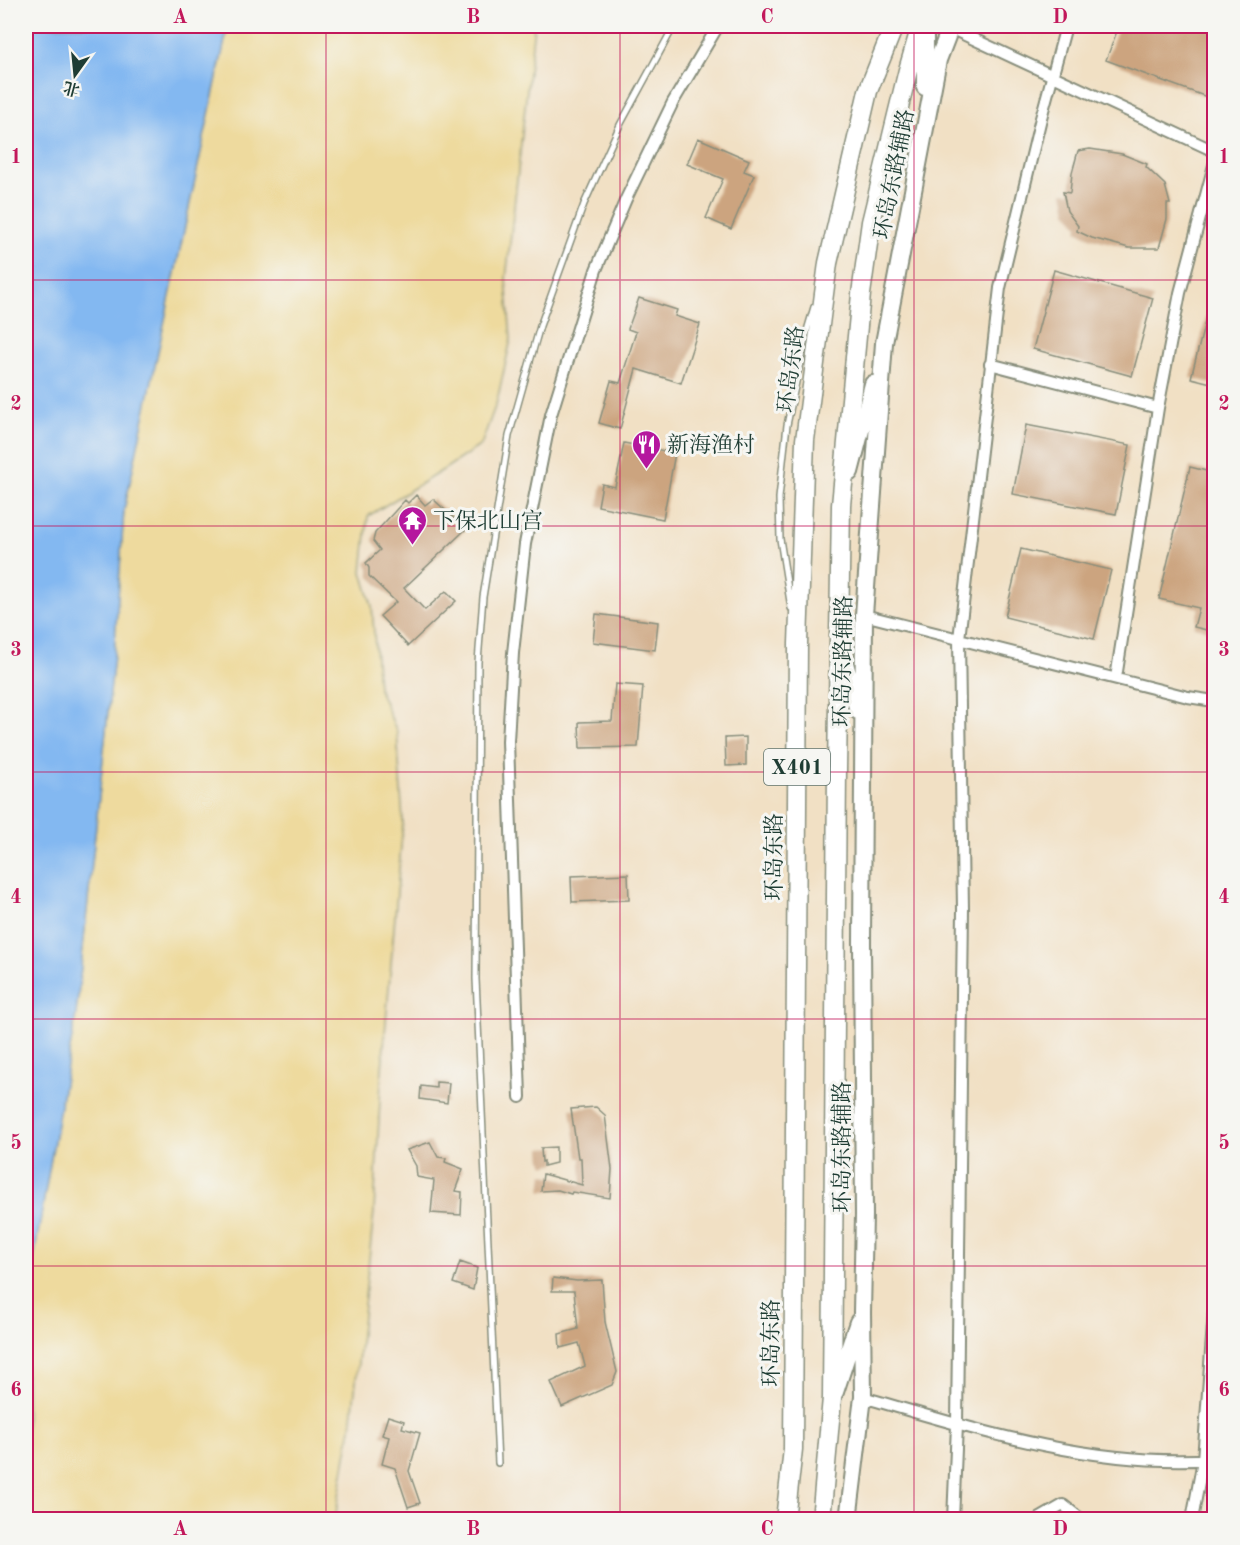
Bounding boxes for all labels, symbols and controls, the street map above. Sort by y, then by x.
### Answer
text: A [172,8,188,28]
text: B [466,8,480,28]
text: C [760,8,774,28]
text: D [1052,8,1068,28]
north arrow [45,45,105,105]
text: 北 [61,78,81,99]
street label: 环岛东路辅路 [870,107,918,241]
text: 1 [10,148,22,168]
text: 1 [1218,148,1230,168]
street label: 环岛东路 [774,324,808,414]
text: 2 [10,395,22,415]
text: 2 [1218,395,1230,415]
restaurant icon: 新海渔村 [630,428,662,470]
place label: 新海渔村 [667,433,755,457]
temple icon: 下保北山宫 [396,504,428,546]
place label: 下保北山宫 [433,509,543,533]
street label: 环岛东路辅路 [830,595,856,727]
text: 3 [10,641,22,661]
text: 3 [1218,641,1230,661]
road number: X401 [764,749,830,785]
street label: 环岛东路 [762,813,786,901]
text: 4 [10,888,22,908]
text: 4 [1218,888,1230,908]
street label: 环岛东路辅路 [830,1081,854,1213]
text: 5 [10,1133,22,1154]
text: 5 [1218,1133,1230,1154]
street label: 环岛东路 [759,1299,783,1387]
text: 6 [10,1381,22,1401]
text: 6 [1218,1381,1230,1401]
text: A [172,1520,188,1540]
text: B [466,1520,480,1540]
text: C [760,1520,774,1540]
text: D [1052,1520,1068,1540]

